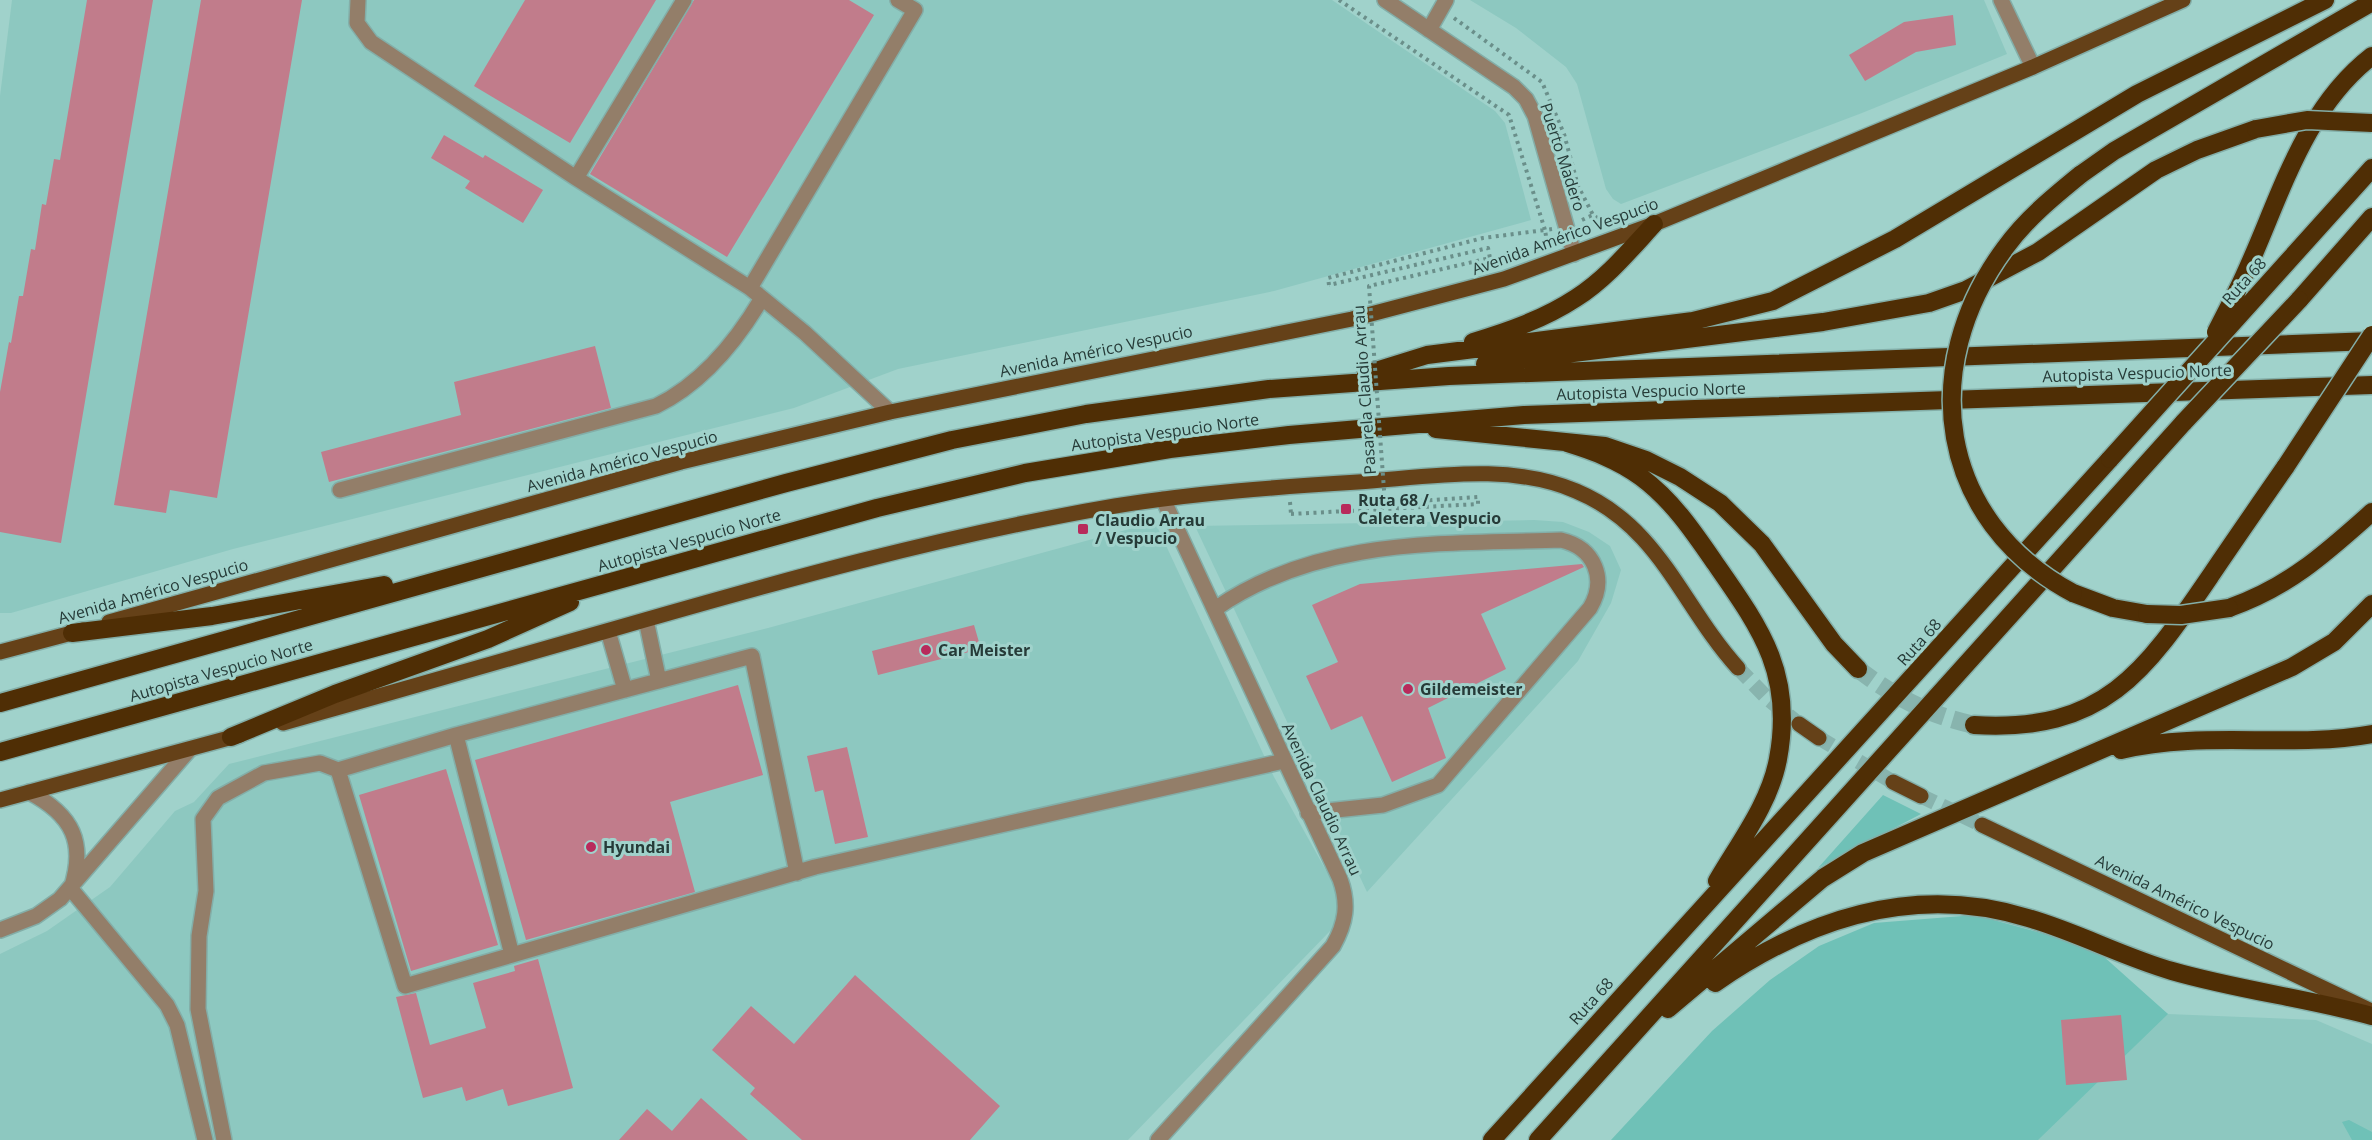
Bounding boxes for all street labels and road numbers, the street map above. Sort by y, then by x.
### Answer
street label: Puerto Madero [1535,100,1591,214]
street label: Avenida Américo Vespucio [1469,192,1661,280]
street label: Ruta 68 [2217,253,2271,309]
street label: Pasarela Claudio Arrau [1347,304,1381,476]
street label: Avenida Américo Vespucio [997,320,1195,382]
street label: Autopista Vespucio Norte [2042,359,2232,387]
street label: Autopista Vespucio Norte [1556,377,1746,405]
street label: Autopista Vespucio Norte [1070,408,1260,456]
street label: Avenida Américo Vespucio [524,425,720,497]
street label: Autopista Vespucio Norte [595,503,783,577]
street label: Avenida Américo Vespucio [55,553,251,629]
street label: Ruta 68 [1892,614,1946,670]
street label: Autopista Vespucio Norte [127,633,315,707]
street label: Avenida Claudio Arrau [1277,719,1367,879]
street label: Avenida Américo Vespucio [2092,849,2278,955]
street label: Ruta 68 [1564,973,1618,1029]

